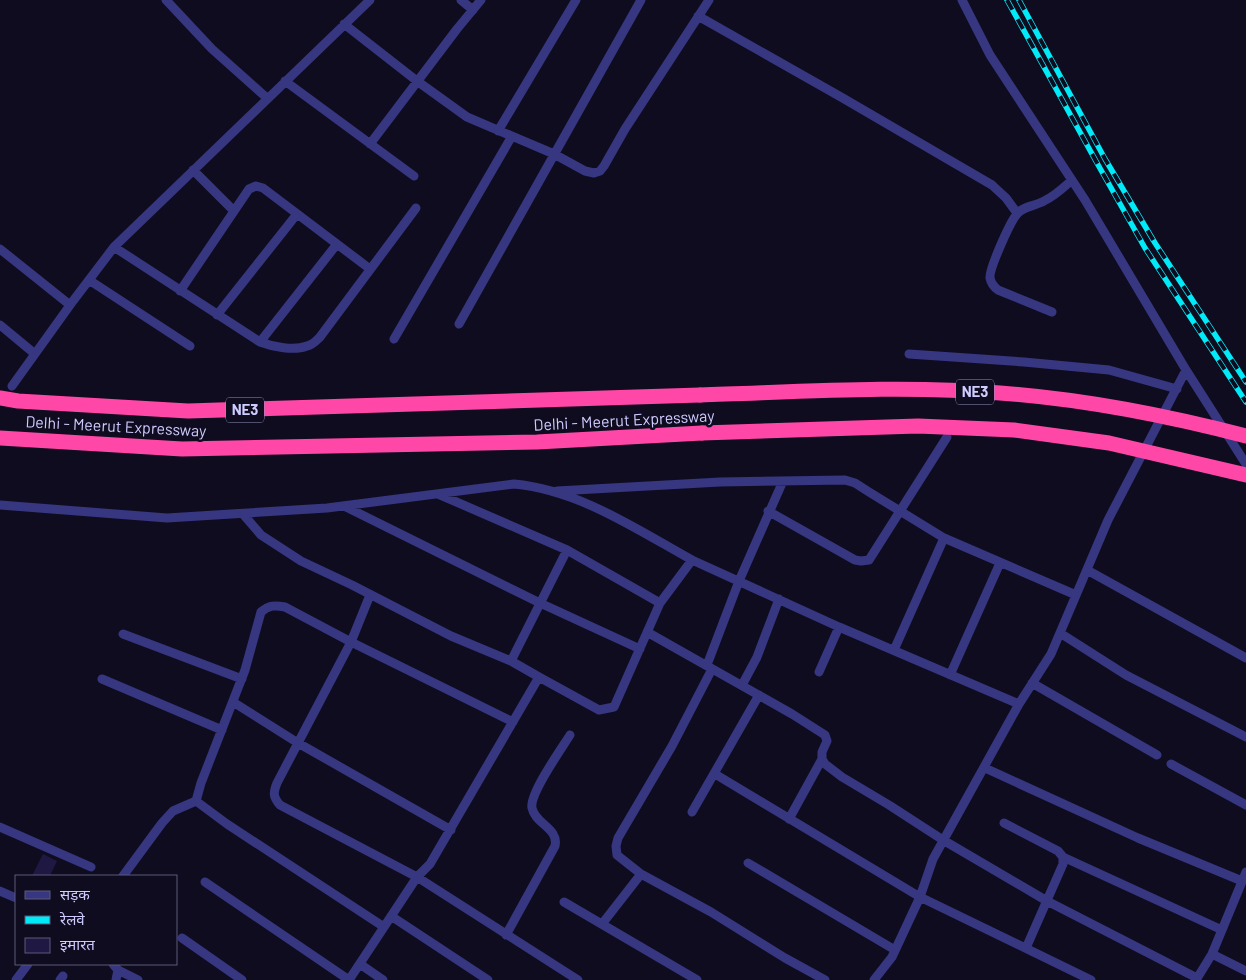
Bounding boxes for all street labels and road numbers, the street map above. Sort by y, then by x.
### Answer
road number: NE3 [956,380,994,404]
road number: NE3 [226,398,264,422]
street label: Delhi - Meerut Expressway [533,405,716,434]
street label: Delhi - Meerut Expressway [25,411,208,440]

